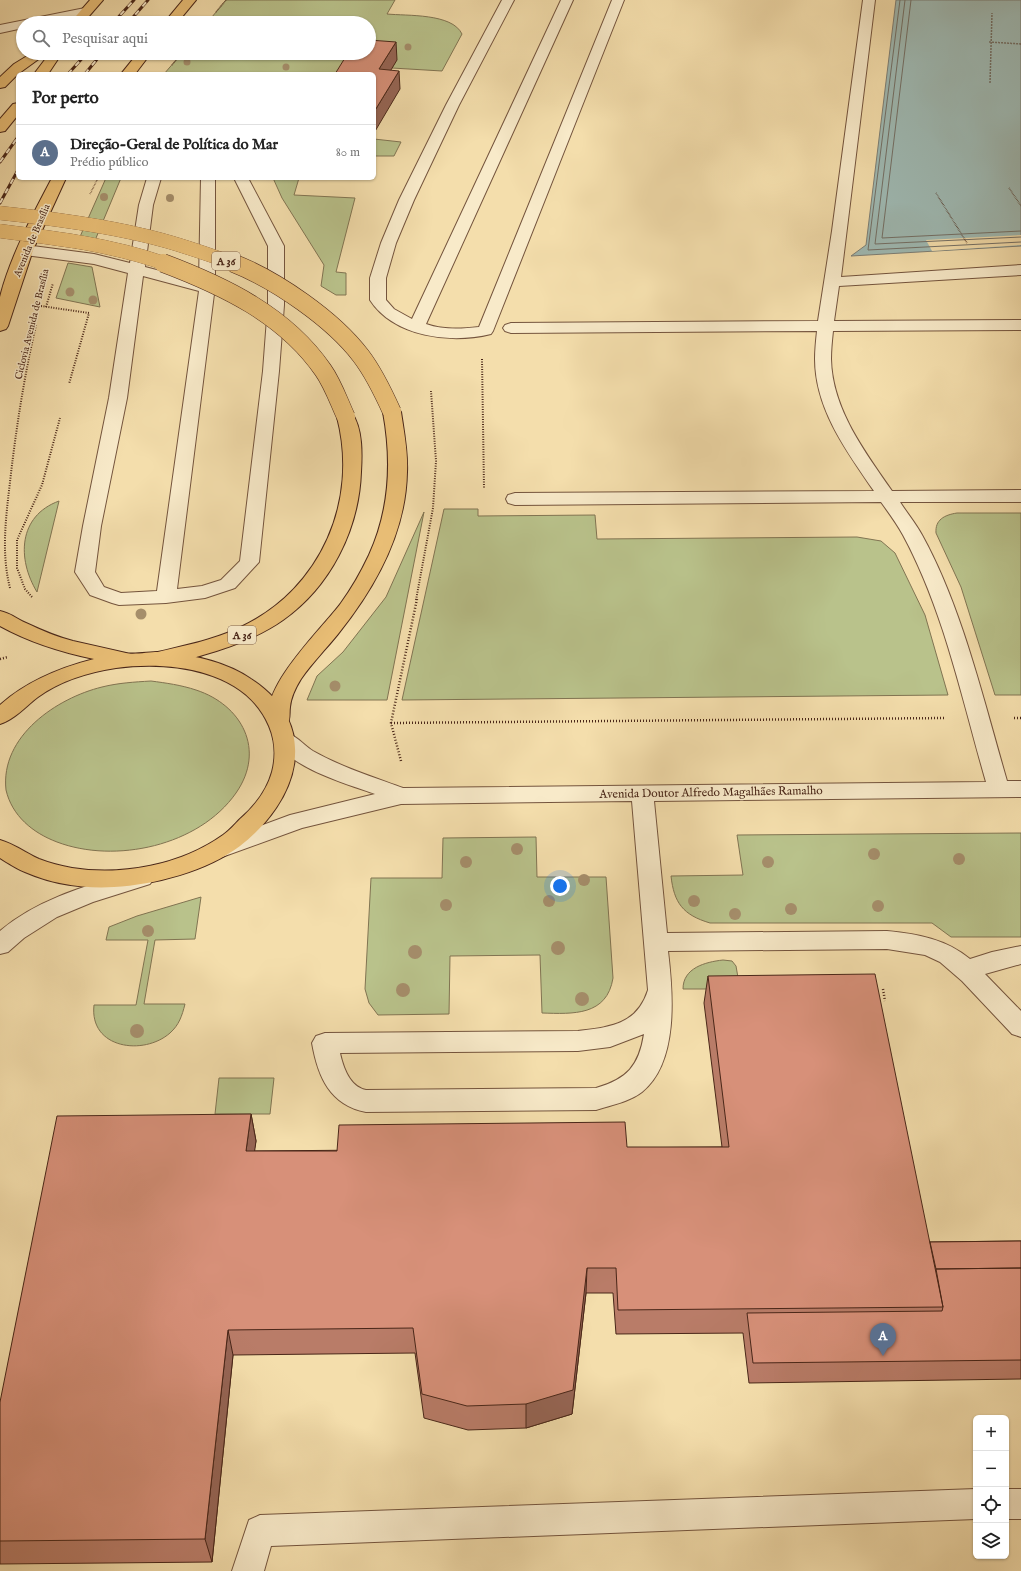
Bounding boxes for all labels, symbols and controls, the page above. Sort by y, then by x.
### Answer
search box [16,16,376,60]
icon: search [30,27,52,49]
text: Pesquisar aqui [62,29,148,48]
text: Por perto [32,88,99,109]
text: Direção-Geral de Política do Mar [70,135,278,154]
text: A [41,144,49,161]
text: 80 m [336,144,360,161]
text: Prédio público [70,154,149,171]
street label: Avenida de Brasília [11,202,54,280]
road number: A 36 [212,252,240,270]
street label: Ciclovia Avenida de Brasília [12,267,53,381]
road number: A 36 [228,626,256,644]
street label: Avenida Doutor Alfredo Magalhães Ramalho [598,783,823,802]
your location [550,876,570,896]
pin: A [870,1323,896,1356]
map controls [973,1415,1009,1559]
button: + [973,1415,1009,1451]
button: − [973,1451,1009,1487]
button: locate [973,1487,1009,1523]
button: layers [973,1523,1009,1559]

